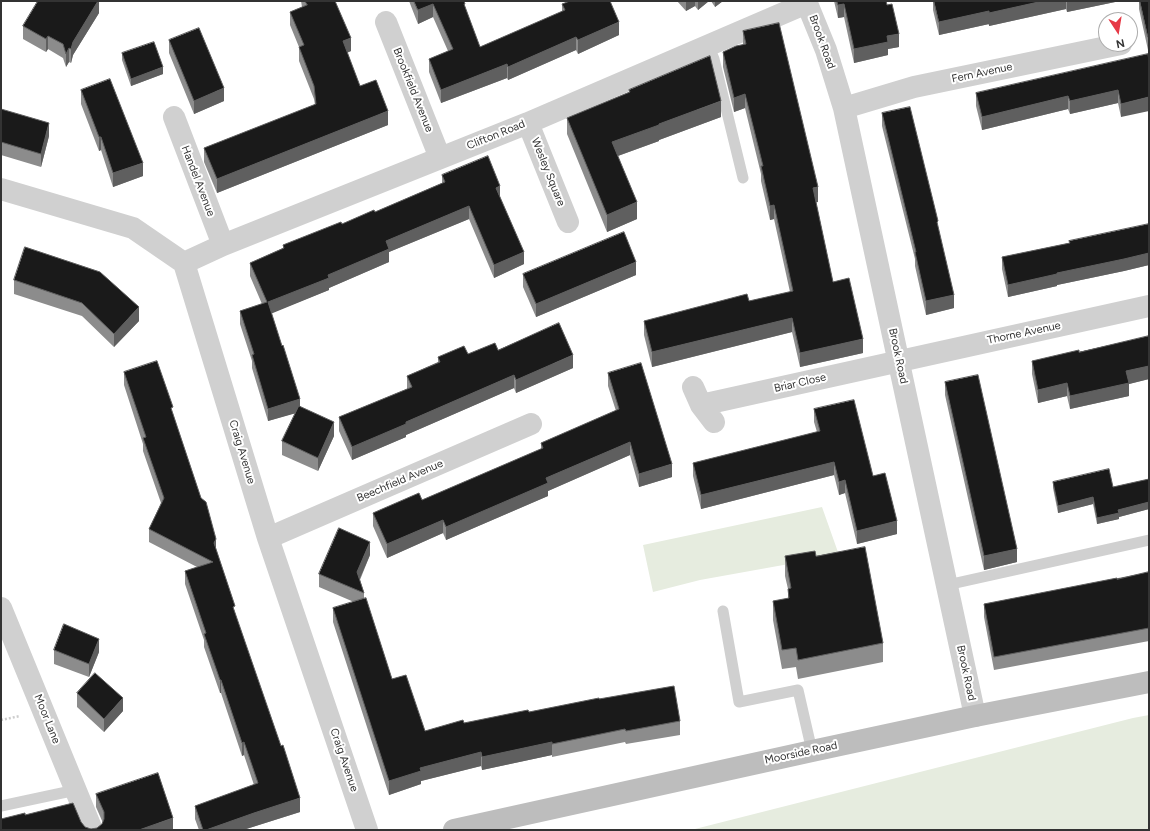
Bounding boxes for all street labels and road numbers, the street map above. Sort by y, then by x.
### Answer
street label: Brook Road [806,13,838,71]
street label: Brookfield Avenue [390,46,436,134]
street label: Fern Avenue [950,60,1014,86]
street label: Clifton Road [465,117,527,153]
street label: Wesley Square [528,136,568,208]
street label: Handel Avenue [178,144,218,218]
street label: Thorne Avenue [986,319,1062,347]
street label: Brook Road [886,327,910,385]
street label: Briar Close [773,371,827,395]
street label: Craig Avenue [226,418,258,486]
street label: Beechfield Avenue [355,457,445,505]
street label: Brook Road [954,644,978,702]
street label: Moor Lane [31,692,63,746]
street label: Craig Avenue [327,727,361,793]
street label: Moorside Road [763,739,839,767]

